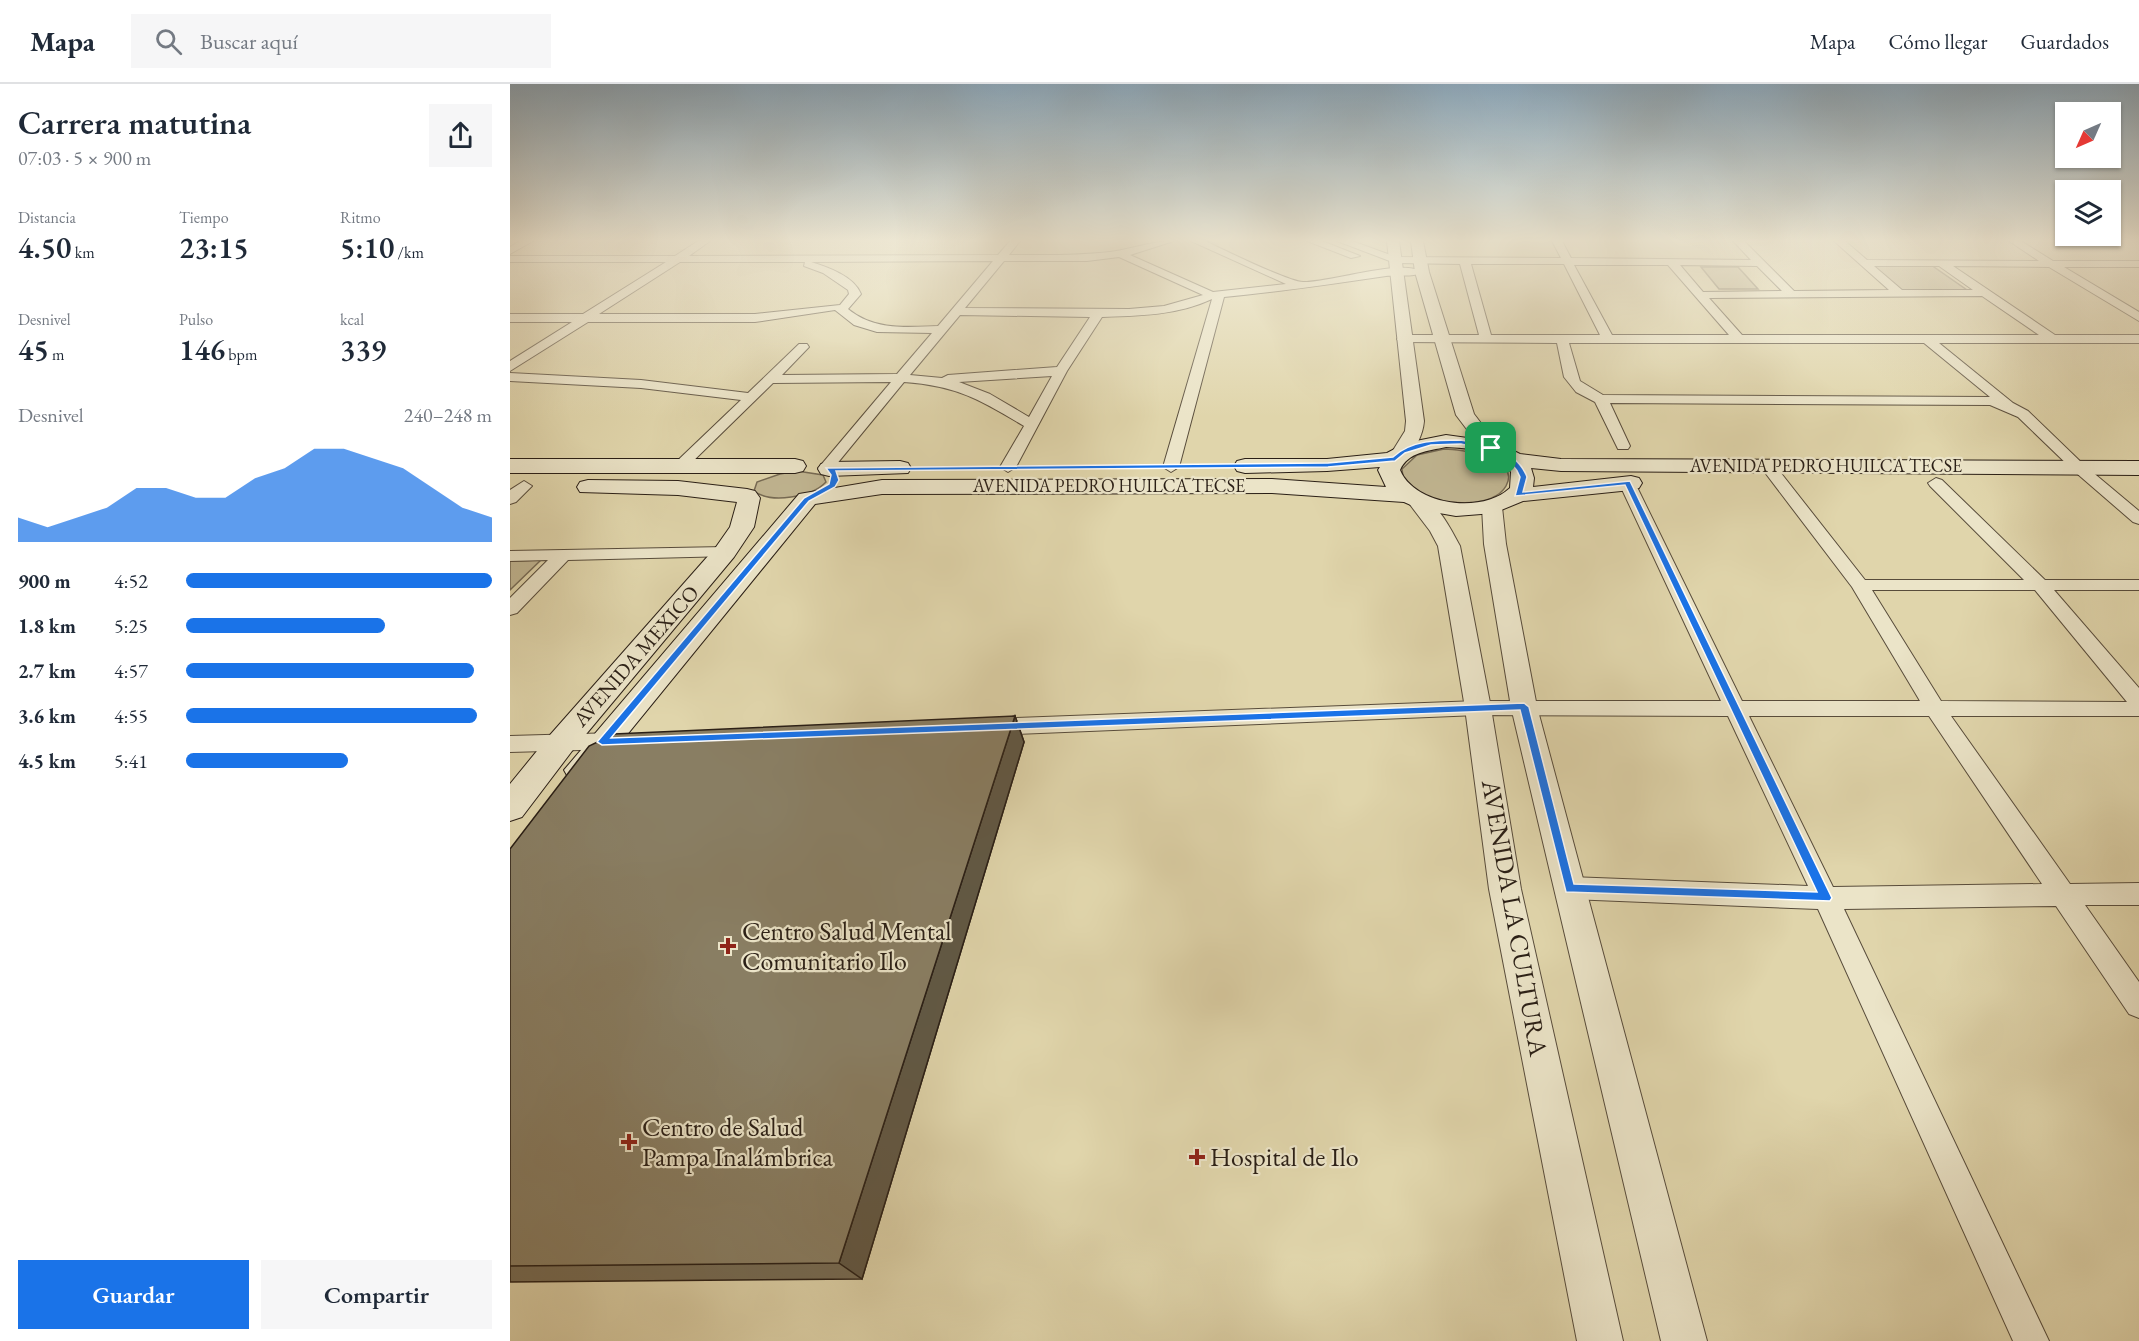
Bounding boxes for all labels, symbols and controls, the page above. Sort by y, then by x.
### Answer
search box [131,14,551,68]
text: Mapa [30,23,95,59]
icon: search [152,25,185,58]
text: Buscar aquí [200,27,298,56]
text: Mapa [1810,28,1855,55]
text: Cómo llegar [1888,28,1987,55]
text: Guardados [2020,28,2109,55]
text: Carrera matutina [18,101,251,144]
north arrow [2055,102,2121,168]
map controls [2055,102,2121,246]
button: share [429,104,492,167]
text: 07:03 · 5 × 900 m [18,145,151,171]
button: layers [2055,180,2121,246]
text: Distancia [18,207,76,228]
text: Tiempo [179,207,229,228]
text: Ritmo [340,207,381,228]
text: 4.50 [18,228,71,267]
text: 23:15 [179,228,249,267]
text: 5:10 [340,228,394,267]
text: km [71,242,95,263]
text: /km [394,242,424,263]
text: Desnivel [18,309,71,330]
text: Pulso [179,309,213,330]
text: kcal [340,309,364,330]
text: 45 [18,330,49,369]
text: 146 [179,330,225,369]
text: 339 [340,330,386,369]
text: m [49,344,64,365]
text: bpm [225,344,257,365]
text: Desnivel [18,402,84,428]
text: 240–248 m [404,402,492,428]
pin [1465,422,1516,473]
icon: arrive [1474,431,1507,464]
street label: AVENIDA PEDRO HUILCA TECSE [1689,454,1962,477]
street label: AVENIDA PEDRO HUILCA TECSE [972,474,1245,497]
text: 900 m [18,568,71,594]
text: 4:52 [114,568,148,594]
street label: AVENIDA MEXICO [566,579,705,733]
text: 1.8 km [18,613,76,639]
text: 5:25 [114,613,148,639]
text: 2.7 km [18,658,76,684]
text: 4:57 [114,658,148,684]
text: 3.6 km [18,703,76,729]
text: 4:55 [114,703,148,729]
text: 4.5 km [18,748,76,774]
text: 5:41 [114,748,148,774]
street label: AVENIDA LA CULTURA [1474,776,1556,1060]
place label: Centro Salud Mental Comunitario Ilo [742,914,952,978]
marker: Centro Salud Mental Comunitario Ilo [719,937,737,955]
place label: Centro de Salud Pampa Inalámbrica [642,1110,834,1174]
marker: Centro de Salud Pampa Inalámbrica [620,1133,638,1151]
place label: Hospital de Ilo [1210,1140,1359,1174]
marker: Hospital de Ilo [1188,1148,1206,1166]
button: Guardar [18,1260,249,1329]
button: Compartir [261,1260,492,1329]

